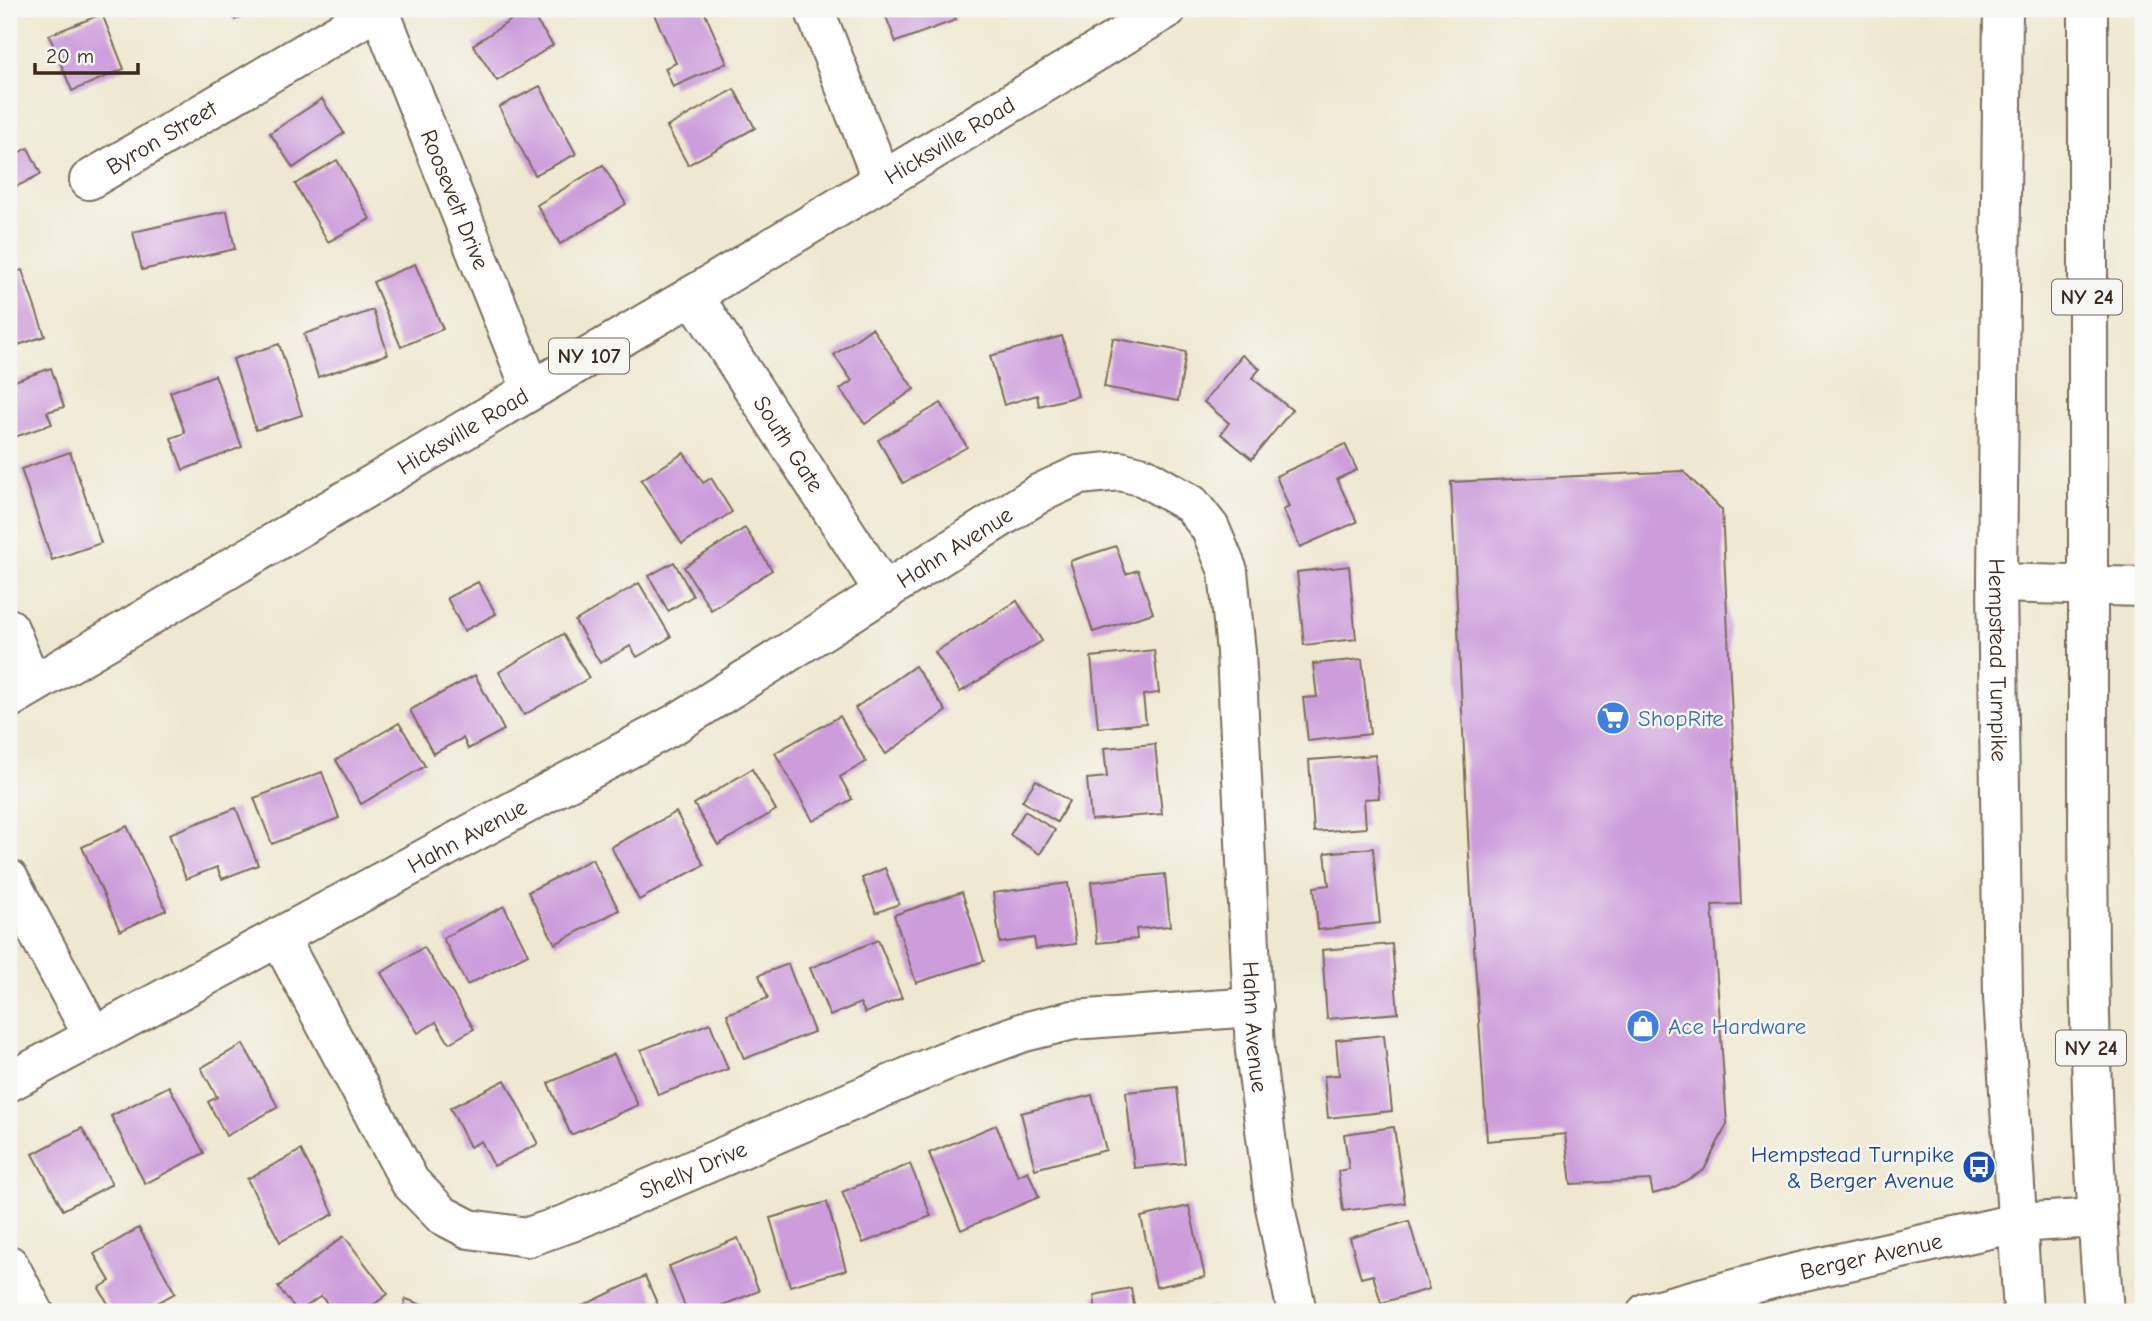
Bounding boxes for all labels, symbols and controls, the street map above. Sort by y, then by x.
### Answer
scale bar [35,32,138,76]
text: 20 m [46,44,94,68]
street label: Hicksville Road [880,91,1020,190]
street label: Byron Street [102,94,223,181]
street label: Roosevelt Drive [415,126,495,273]
road number: NY 24 [2052,280,2122,314]
road number: NY 107 [549,338,629,374]
street label: Hicksville Road [393,382,533,481]
street label: South Gate [748,391,829,497]
street label: Hahn Avenue [892,501,1018,594]
street label: Hempstead Turnpike [1983,558,2013,762]
supermarket icon: ShopRite [1594,699,1632,737]
place label: ShopRite [1638,705,1724,732]
street label: Hahn Avenue [403,793,532,879]
street label: Hahn Avenue [1237,961,1273,1094]
shop icon: Ace Hardware [1624,1007,1662,1045]
place label: Ace Hardware [1668,1013,1806,1040]
road number: NY 24 [2056,1030,2126,1066]
street label: Shelly Drive [635,1135,751,1205]
place label: Hempstead Turnpike & Berger Avenue [1751,1141,1954,1194]
bus stop icon: Hempstead Turnpike & Berger Avenue [1960,1148,1998,1186]
street label: Berger Avenue [1798,1227,1945,1286]

